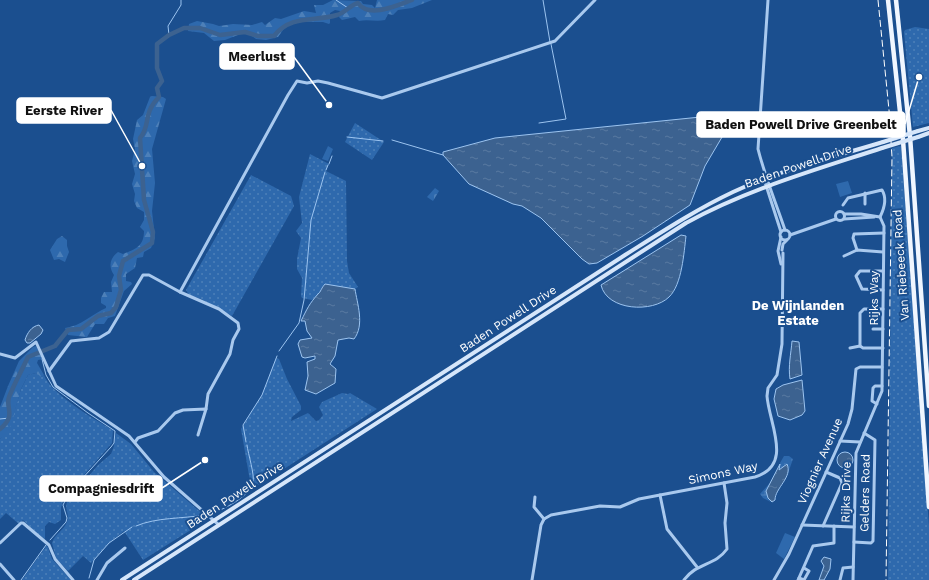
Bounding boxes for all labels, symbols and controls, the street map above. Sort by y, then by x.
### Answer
callout: Meerlust [220,44,294,69]
text: Meerlust [228,49,286,64]
callout: Eerste River [17,98,111,123]
text: Eerste River [25,103,103,118]
callout: Baden Powell Drive Greenbelt [697,112,905,137]
text: Baden Powell Drive Greenbelt [705,117,897,132]
street label: Baden Powell Drive [743,141,854,191]
street label: Van Riebeeck Road [890,209,912,321]
street label: Rijks Way [867,270,881,325]
street label: Baden Powell Drive [457,282,559,355]
district label: De Wijnlanden Estate [752,298,844,328]
street label: Viognier Avenue [795,416,845,506]
street label: Gelders Road [857,454,873,532]
street label: Baden Powell Drive [184,458,286,531]
street label: Simons Way [687,459,760,487]
street label: Rijks Drive [838,461,854,523]
callout: Compagniesdrift [40,476,162,501]
text: Compagniesdrift [48,481,154,496]

